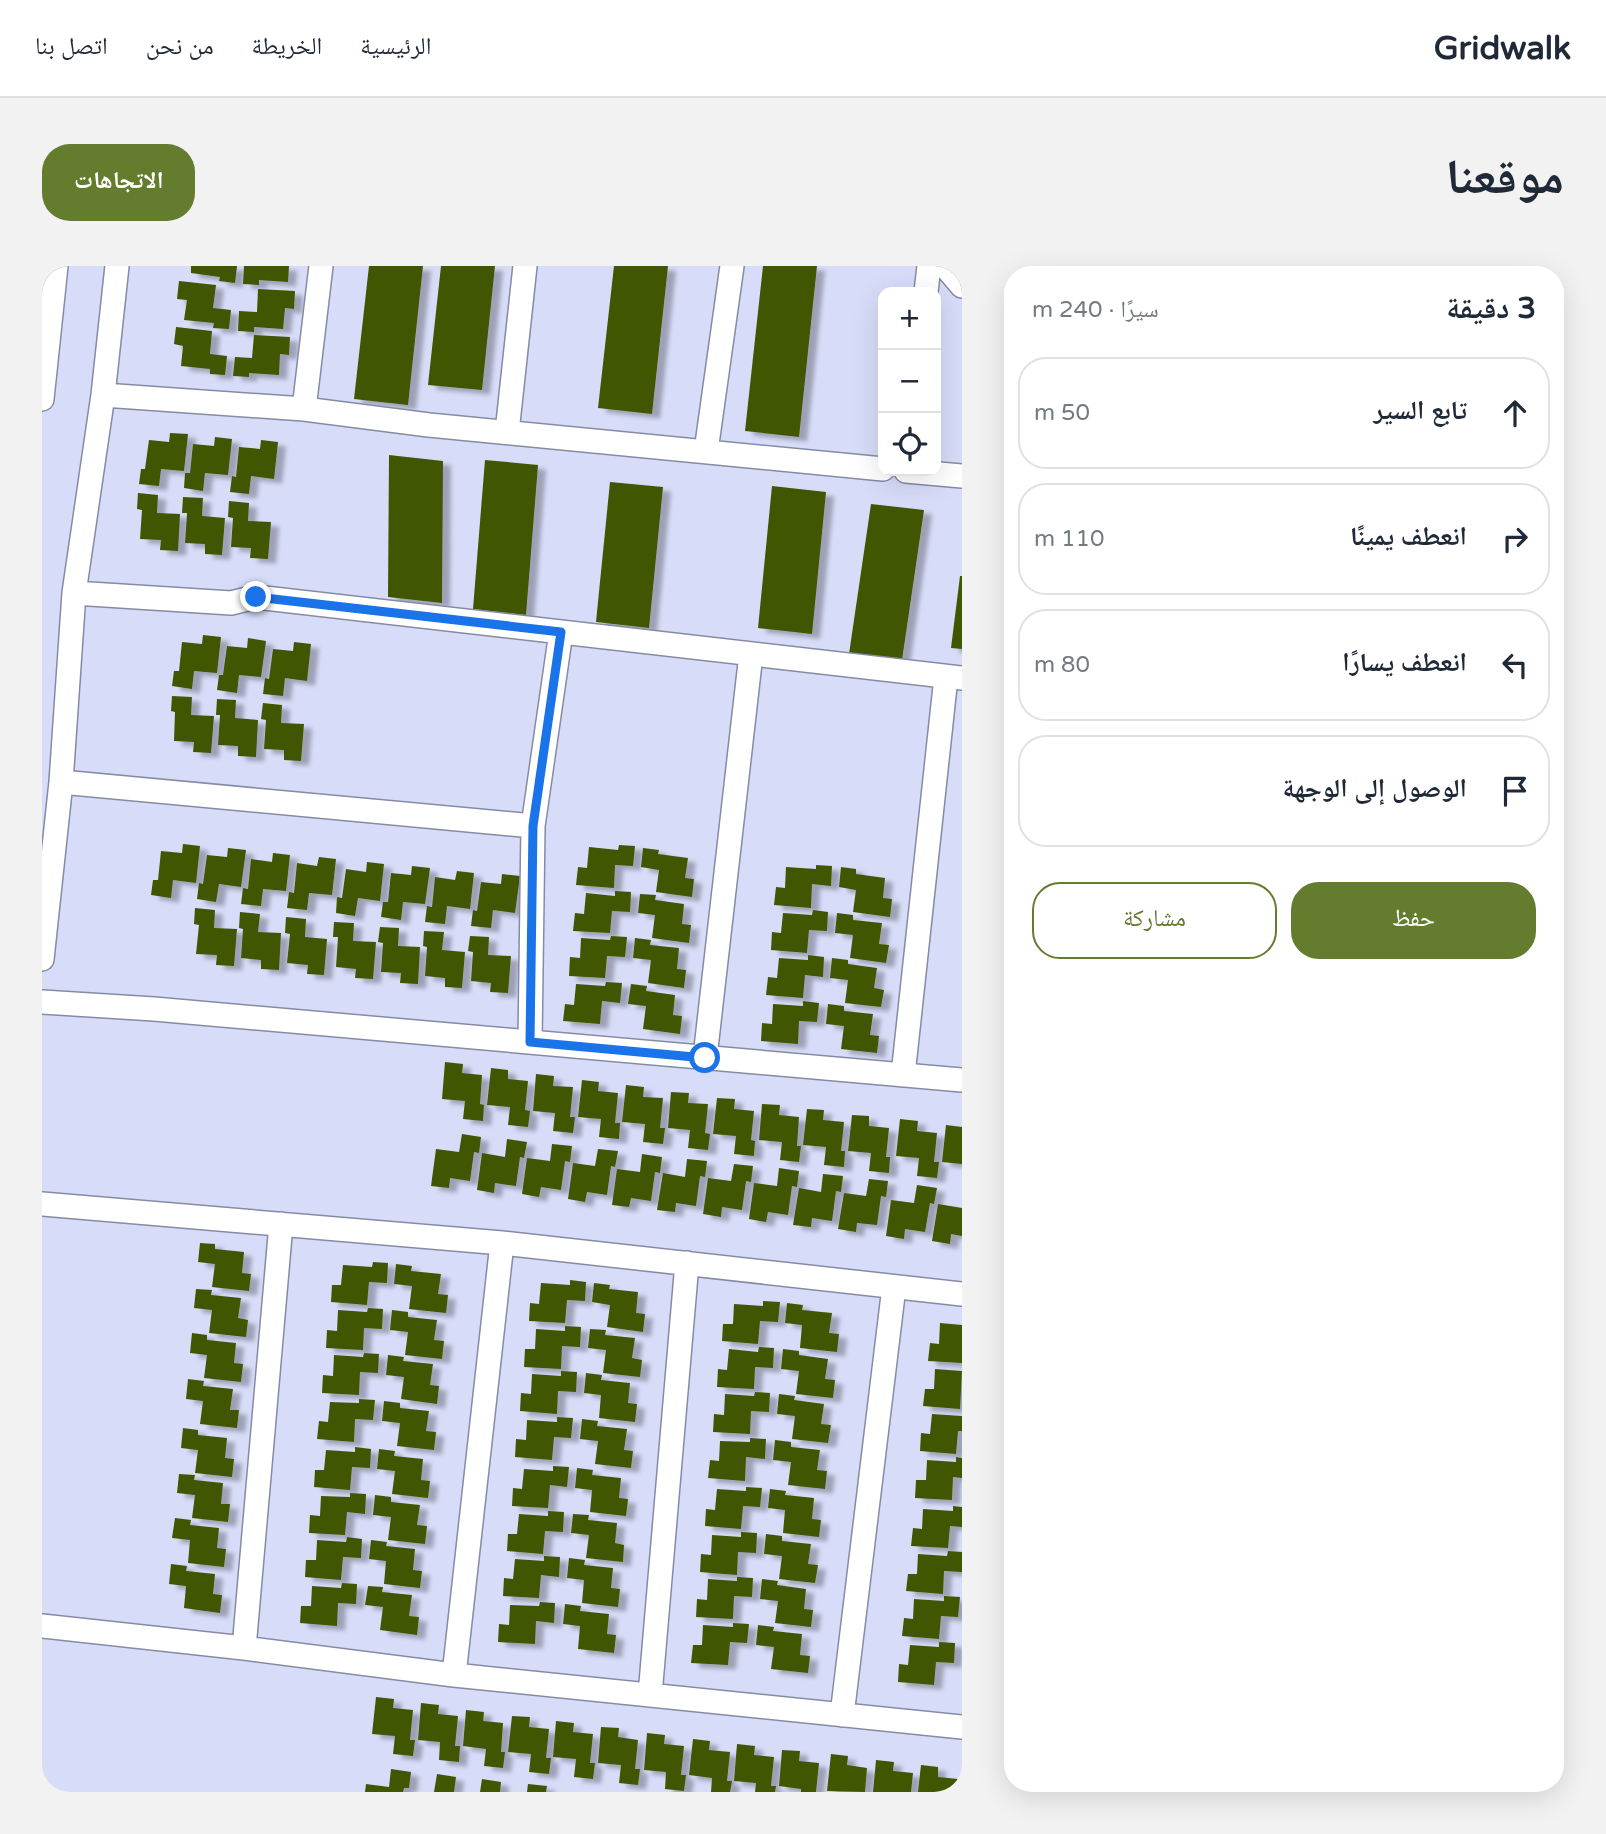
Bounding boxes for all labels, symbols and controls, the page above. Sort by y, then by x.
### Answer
text: Gridwalk [1434,29,1571,68]
text: اتصل بنا [35,32,108,61]
text: من نحن [146,32,214,61]
text: الخريطة [252,32,322,61]
text: الرئيسية [360,32,431,61]
button: الاتجاهات [42,144,195,221]
text: موقعنا [1446,148,1564,207]
map controls [878,287,941,476]
button: + [878,287,941,350]
text: 3 دقيقة [1446,290,1536,327]
text: سيرًا · 240 m [1032,296,1159,324]
button: − [878,350,941,413]
icon: ahead [1496,394,1534,432]
text: تابع السير [1374,395,1467,426]
text: 50 m [1034,399,1090,427]
button: locate [878,413,941,476]
icon: right [1496,520,1534,558]
text: انعطف يمينًا [1350,521,1467,552]
text: 110 m [1034,525,1104,553]
route end [240,581,271,612]
icon: left [1496,646,1534,684]
text: انعطف يسارًا [1342,647,1467,678]
text: 80 m [1034,651,1090,679]
icon: arrive [1496,772,1534,810]
text: الوصول إلى الوجهة [1283,773,1467,804]
button: مشاركة [1032,882,1277,959]
button: حفظ [1291,882,1536,959]
route start [689,1042,720,1073]

